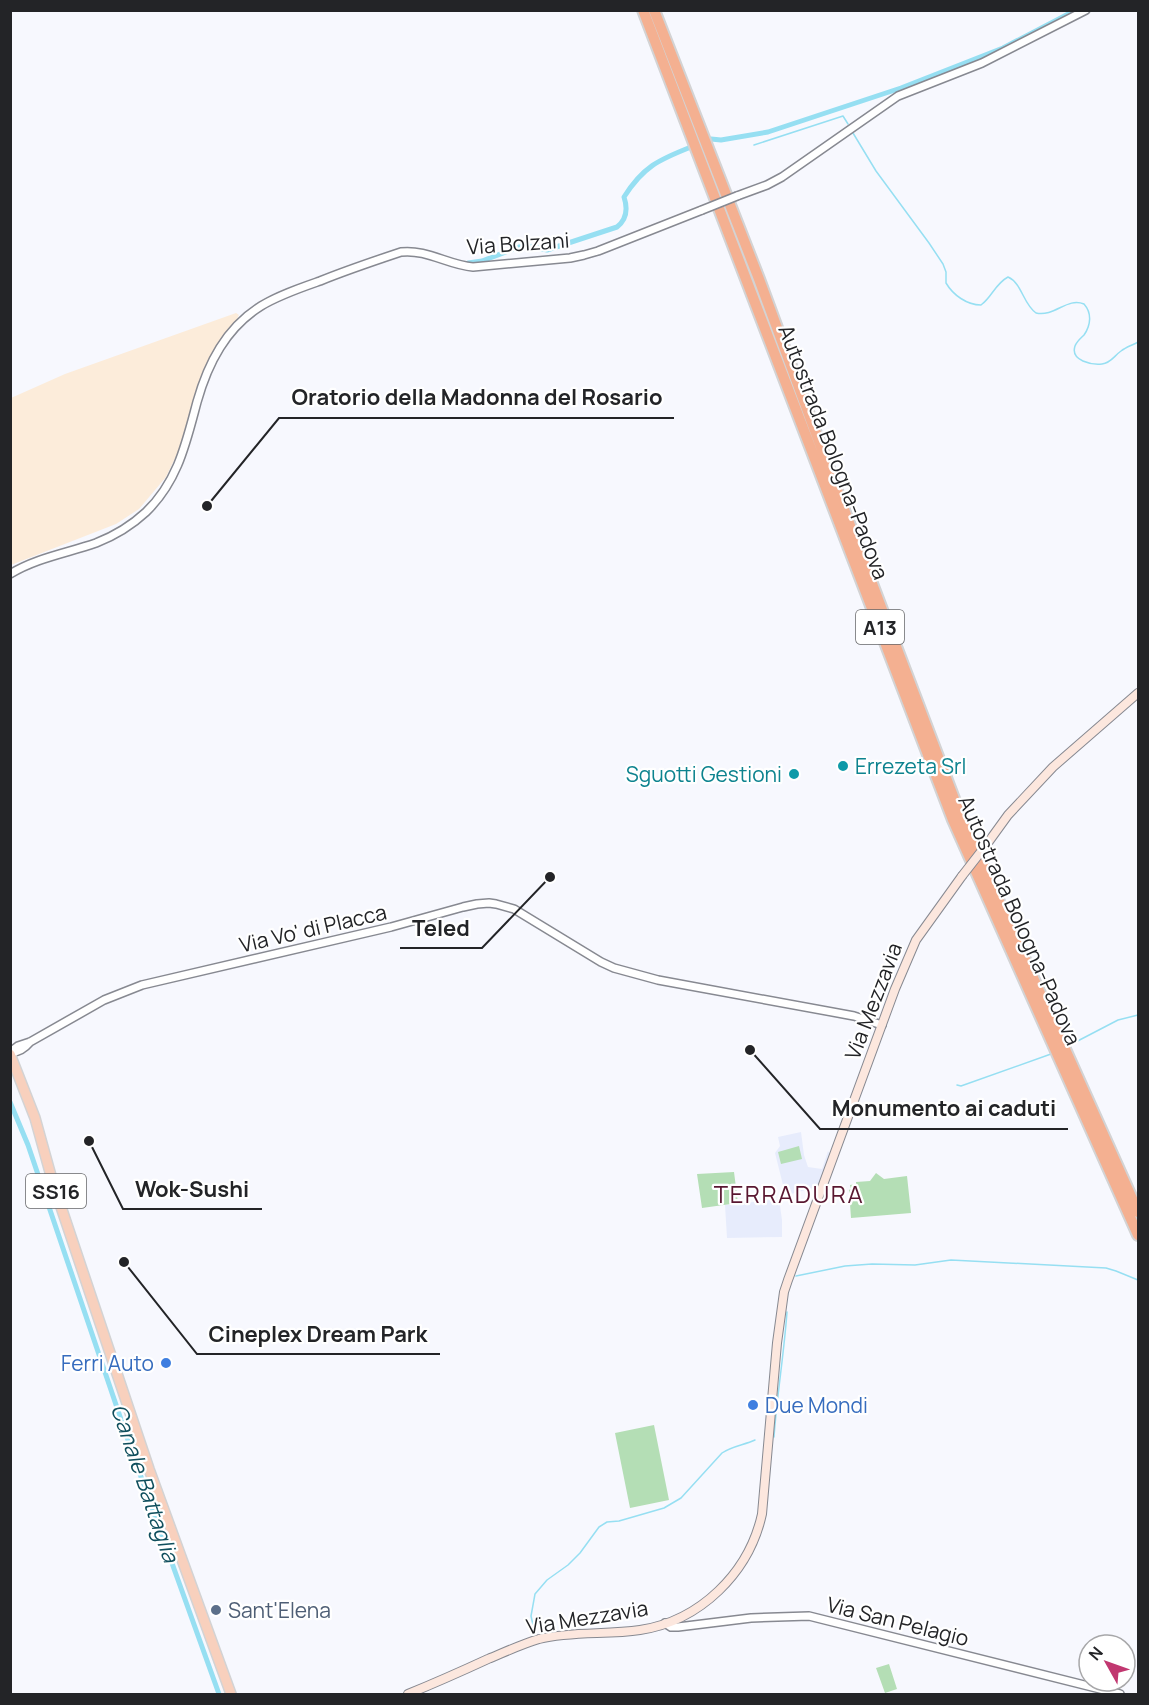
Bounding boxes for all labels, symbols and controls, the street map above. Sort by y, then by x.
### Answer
street label: Via Bolzani [466,225,570,261]
street label: Autostrada Bologna-Padova [772,321,896,583]
callout: Oratorio della Madonna del Rosario [279,378,674,418]
text: Oratorio della Madonna del Rosario [292,382,662,412]
road number: A13 [856,610,904,644]
place label: Errezeta Srl [855,752,966,780]
marker: Errezeta Srl [836,759,850,773]
place label: Sguotti Gestioni [626,760,782,788]
marker: Sguotti Gestioni [787,767,801,781]
street label: Autostrada Bologna-Padova [952,791,1088,1049]
street label: Via Vo' di Placca [237,897,389,959]
callout: Teled [400,908,482,948]
text: Teled [412,913,470,943]
street label: Via Mezzavia [838,939,908,1063]
callout: Monumento ai caduti [820,1089,1068,1129]
text: Monumento ai caduti [832,1093,1056,1123]
callout: Wok-Sushi [123,1169,262,1209]
road number: SS16 [26,1174,86,1208]
text: Wok-Sushi [135,1174,249,1204]
district label: TERRADURA [714,1177,864,1210]
callout: Cineplex Dream Park [197,1314,440,1354]
text: Cineplex Dream Park [209,1319,429,1349]
place label: Ferri Auto [61,1349,154,1377]
marker: Ferri Auto [159,1356,173,1370]
place label: Due Mondi [765,1391,868,1419]
marker: Due Mondi [746,1398,760,1412]
water label: Canale Battaglia [104,1400,187,1568]
street label: Via San Pelagio [824,1590,972,1652]
street label: Via Mezzavia [524,1594,650,1640]
place label: Sant'Elena [228,1596,331,1624]
marker: Sant'Elena [209,1603,223,1617]
north arrow [1077,1633,1137,1693]
text: N [1083,1642,1108,1665]

